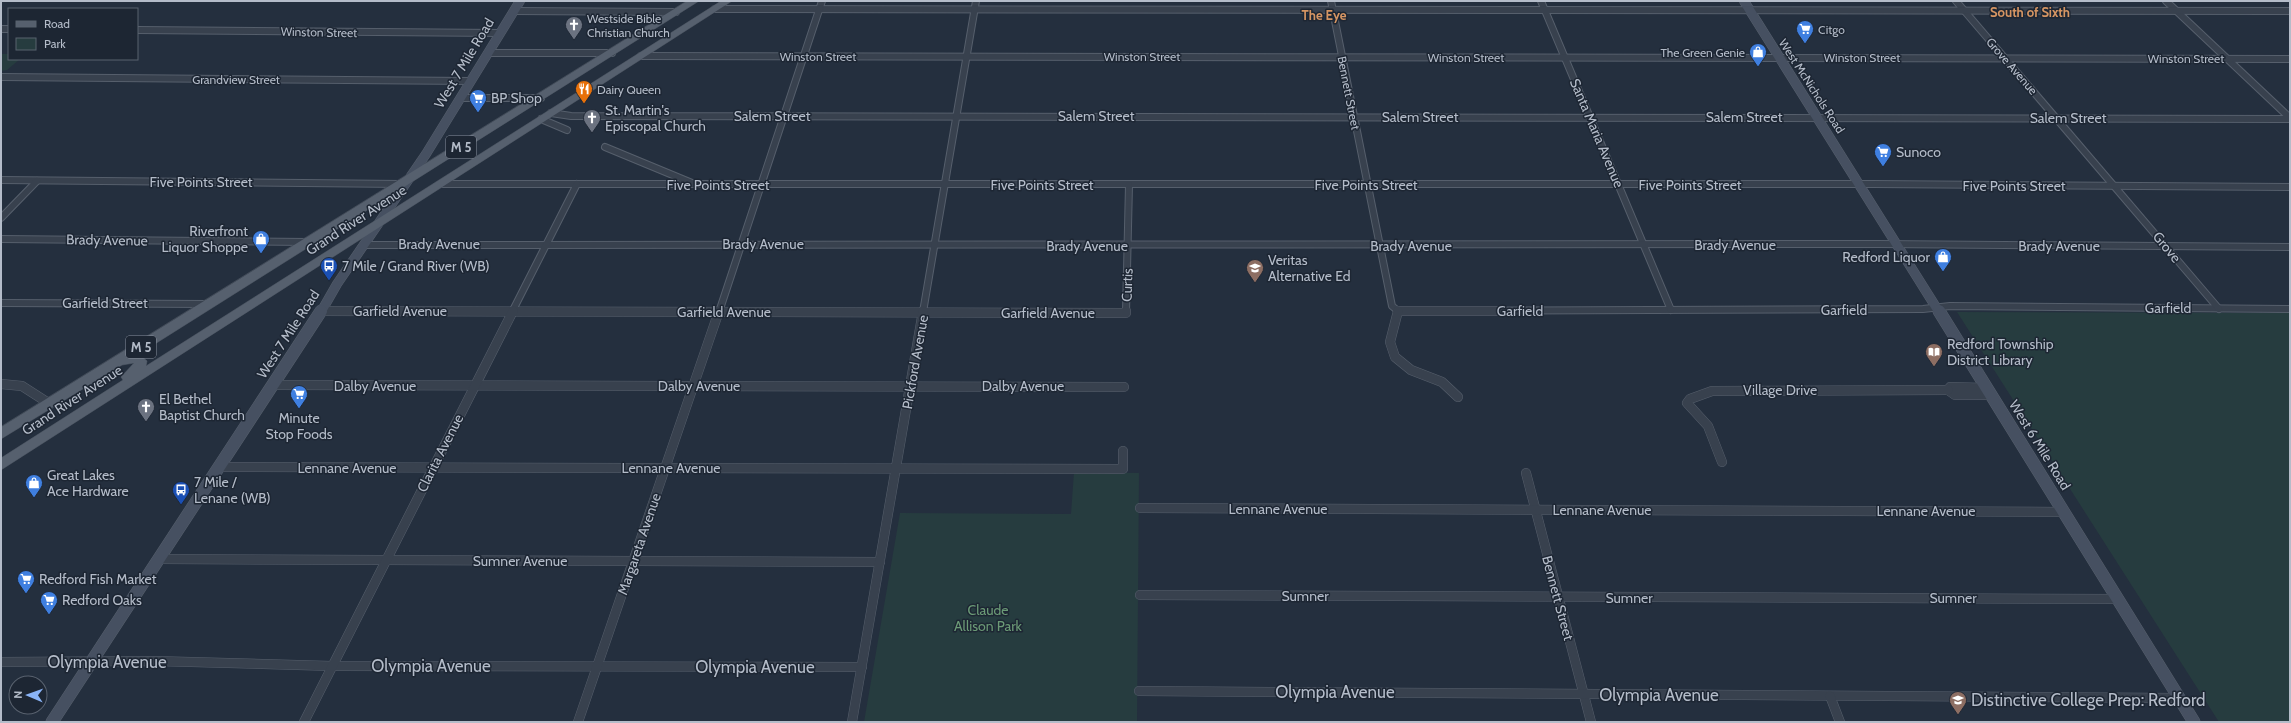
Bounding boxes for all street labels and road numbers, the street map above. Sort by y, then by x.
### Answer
street label: West 7 Mile Road [430,15,498,111]
street label: Winston Street [281,24,357,40]
street label: Grove Avenue [1983,34,2041,98]
street label: West McNichols Road [1776,36,1848,136]
street label: Winston Street [780,49,856,64]
street label: Winston Street [1104,49,1180,64]
street label: Winston Street [1428,50,1504,65]
street label: Winston Street [1824,50,1900,65]
street label: Winston Street [2148,51,2224,66]
street label: Bennett Street [1335,55,1363,131]
street label: Grandview Street [192,72,280,87]
street label: Santa Maria Avenue [1566,76,1628,190]
street label: Salem Street [734,107,811,125]
street label: Salem Street [1058,107,1135,125]
street label: Salem Street [1382,108,1459,126]
street label: Salem Street [1706,108,1783,126]
street label: Salem Street [2030,109,2107,127]
road number: M 5 [446,136,476,158]
street label: Five Points Street [149,173,253,191]
street label: Five Points Street [666,176,770,194]
street label: Five Points Street [990,176,1094,194]
street label: Five Points Street [1314,176,1418,194]
street label: Five Points Street [1638,176,1742,194]
street label: Five Points Street [1962,177,2066,195]
street label: Grand River Avenue [302,181,410,259]
street label: Grove [2149,228,2185,266]
street label: Brady Avenue [66,230,148,250]
street label: Brady Avenue [398,235,480,253]
street label: Brady Avenue [722,235,804,253]
street label: Brady Avenue [1694,236,1776,254]
street label: Brady Avenue [1046,237,1128,255]
street label: Brady Avenue [1370,237,1452,255]
street label: Brady Avenue [2018,237,2100,255]
street label: Curtis [1117,268,1137,302]
street label: West 7 Mile Road [253,286,323,382]
street label: Garfield Street [62,294,148,312]
street label: Garfield [2145,299,2191,317]
street label: Garfield [1821,301,1867,319]
street label: Garfield Avenue [353,302,447,320]
street label: Garfield [1497,302,1543,320]
street label: Garfield Avenue [677,303,771,321]
street label: Garfield Avenue [1001,304,1095,322]
street label: Pickford Avenue [898,314,932,410]
road number: M 5 [126,336,156,358]
street label: Grand River Avenue [18,361,126,439]
street label: Dalby Avenue [334,377,416,395]
street label: Dalby Avenue [658,377,740,395]
street label: Dalby Avenue [982,377,1064,395]
street label: Village Drive [1743,381,1817,399]
street label: West 6 Mile Road [2005,397,2075,493]
street label: Clarita Avenue [413,411,467,495]
street label: Lennane Avenue [298,459,396,477]
street label: Lennane Avenue [622,459,720,477]
street label: Margareta Avenue [613,491,665,597]
street label: Lennane Avenue [1229,500,1327,518]
street label: Lennane Avenue [1553,501,1651,519]
street label: Lennane Avenue [1877,502,1975,520]
street label: Sumner Avenue [473,552,567,570]
street label: Bennett Street [1538,554,1578,643]
street label: Sumner [1281,587,1329,605]
street label: Sumner [1605,589,1653,607]
street label: Sumner [1929,589,1977,607]
street label: Olympia Avenue [47,652,167,672]
street label: Olympia Avenue [371,656,491,676]
street label: Olympia Avenue [695,657,815,677]
street label: Olympia Avenue [1275,682,1395,702]
street label: Olympia Avenue [1599,685,1719,705]

